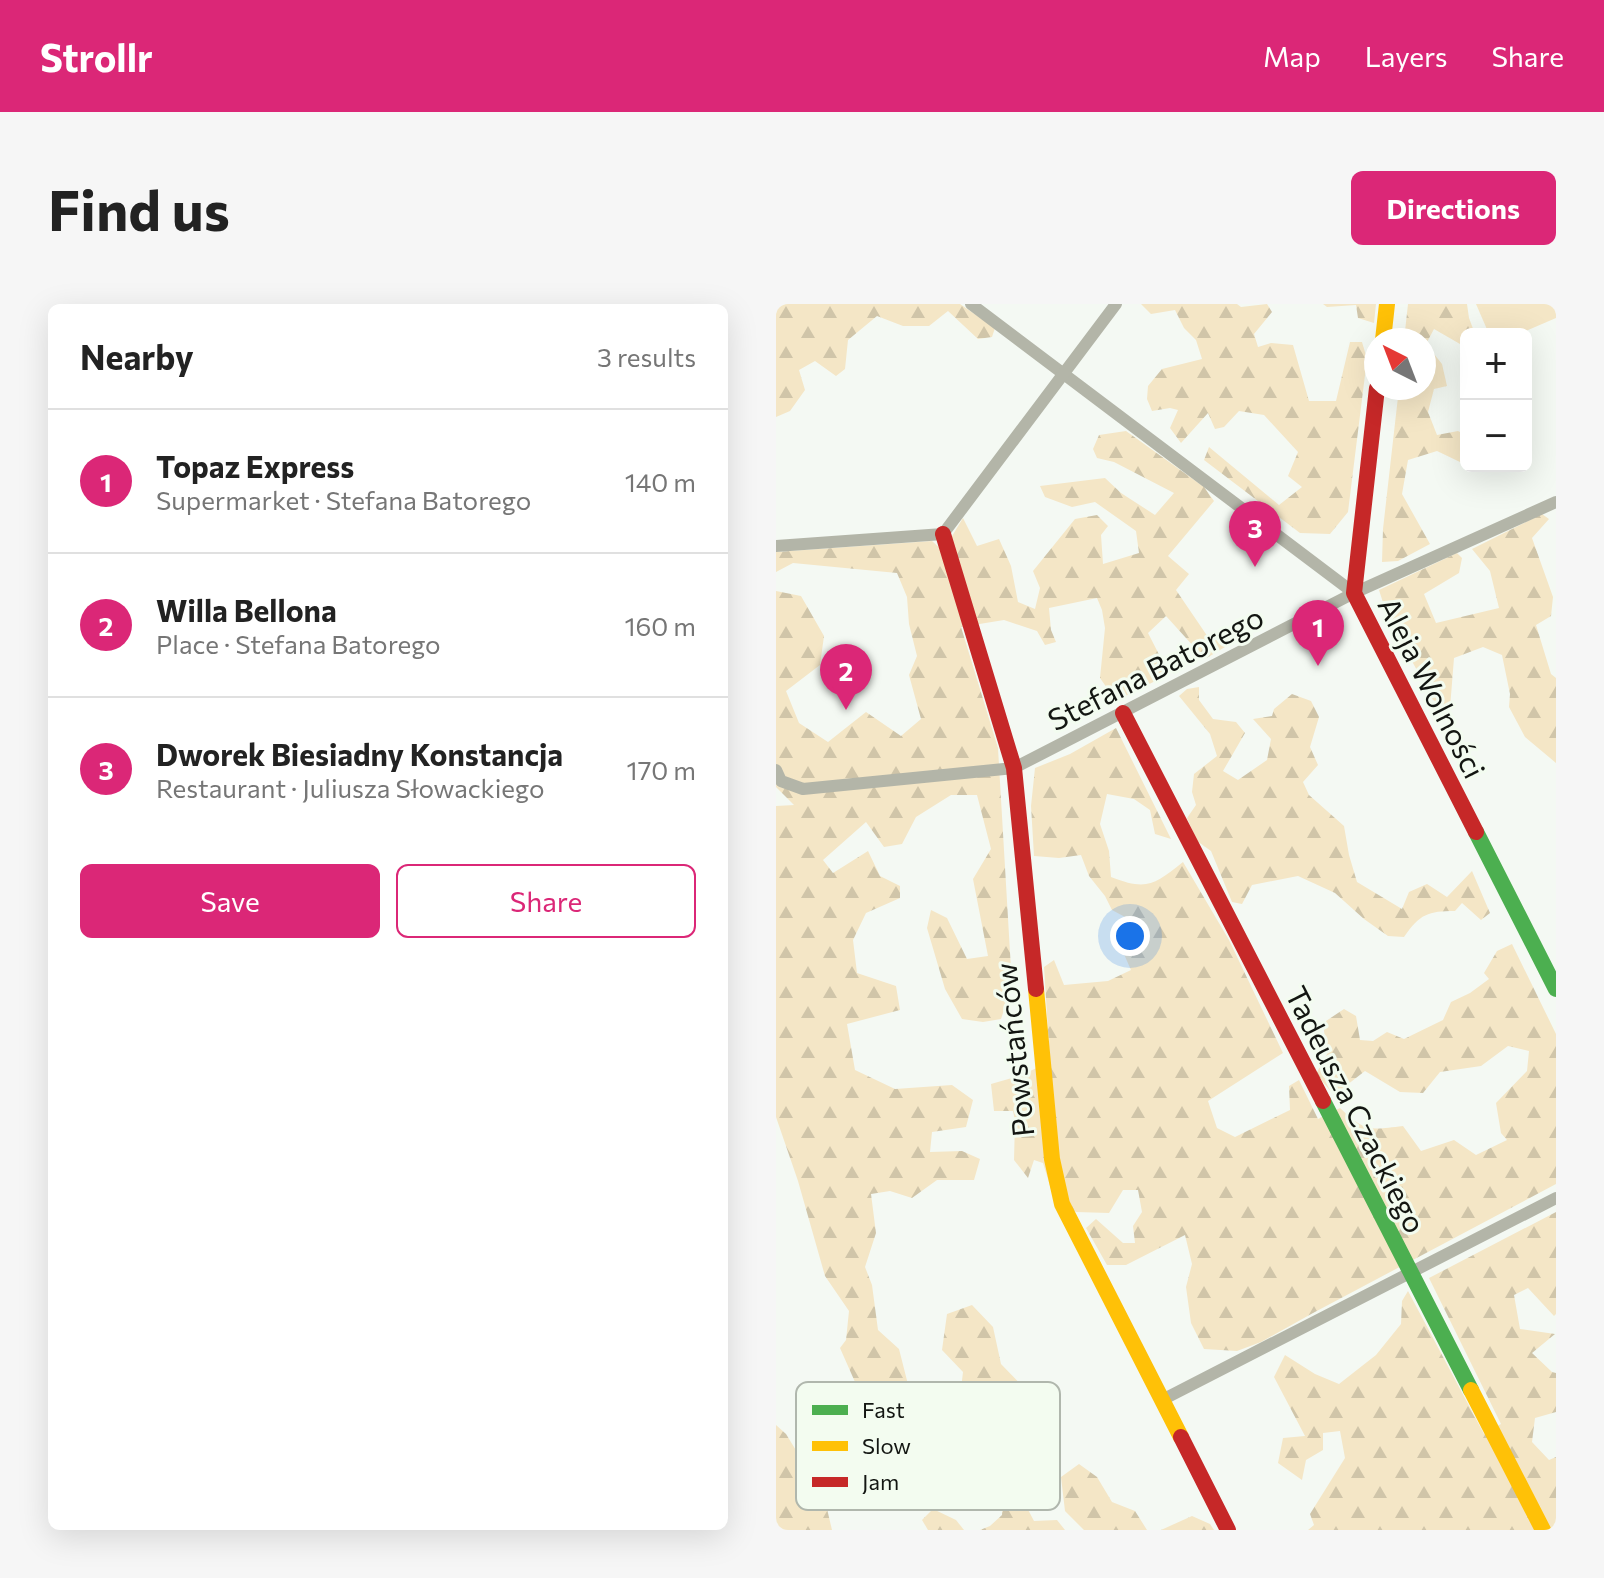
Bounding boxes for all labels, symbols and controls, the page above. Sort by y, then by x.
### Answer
text: Strollr [40,33,153,80]
text: Map [1263,39,1321,73]
text: Layers [1365,39,1447,73]
text: Share [1491,39,1564,73]
button: Directions [1351,171,1556,245]
text: Find us [48,174,230,243]
north arrow [1364,328,1436,400]
map controls [1460,328,1532,472]
button: + [1460,328,1532,400]
text: Nearby [80,335,194,377]
text: 3 results [597,341,696,372]
button: − [1460,400,1532,472]
text: Topaz Express [156,447,354,484]
text: 1 [100,466,112,497]
text: 140 m [625,466,696,497]
text: Supermarket · Stefana Batorego [156,484,531,515]
pin: 3 [1229,501,1281,567]
street label: Aleja Wolności [1372,590,1494,784]
text: Willa Bellona [156,591,337,628]
street label: Stefana Batorego [1041,597,1269,737]
pin: 1 [1292,600,1344,666]
text: 2 [99,610,113,641]
text: 160 m [624,610,696,641]
text: Place · Stefana Batorego [156,628,441,659]
pin: 2 [820,644,872,710]
text: Dworek Biesiadny Konstancja [156,735,563,772]
text: 3 [98,754,114,785]
text: 170 m [627,754,696,785]
text: Restaurant · Juliusza Słowackiego [156,772,544,803]
button: Save [80,864,380,938]
button: Share [396,864,696,938]
your location [1110,916,1150,956]
street label: Powstańców [985,961,1041,1139]
street label: Tadeusza Czackiego [1279,979,1435,1239]
legend [796,1382,1060,1510]
text: Fast [862,1396,905,1423]
text: Slow [862,1432,911,1459]
text: Jam [862,1468,899,1495]

